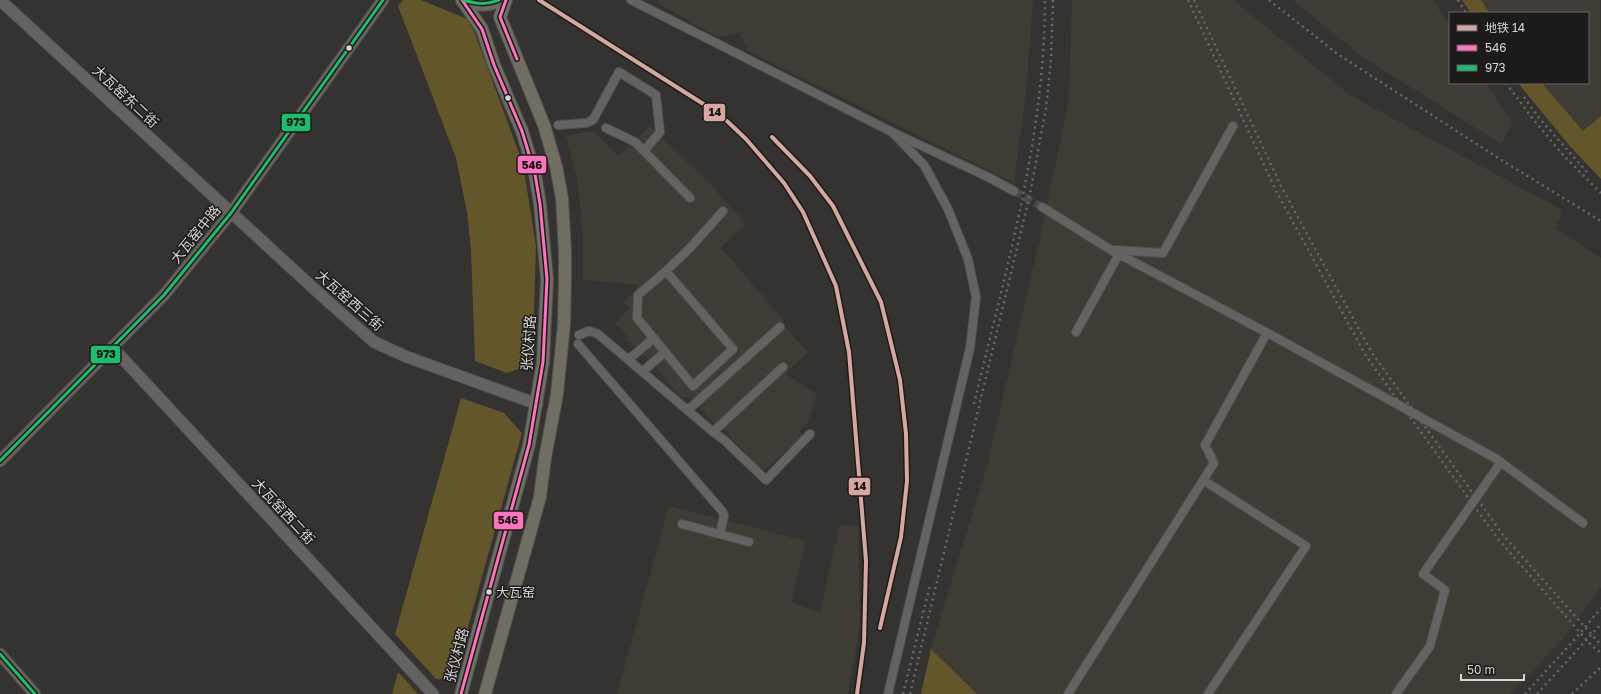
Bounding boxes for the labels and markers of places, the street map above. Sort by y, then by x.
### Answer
unlabelled marker [344,43,354,53]
unlabelled marker [503,93,513,103]
place label: 大瓦窑 [496,584,535,600]
marker: 大瓦窑 [484,587,494,597]

